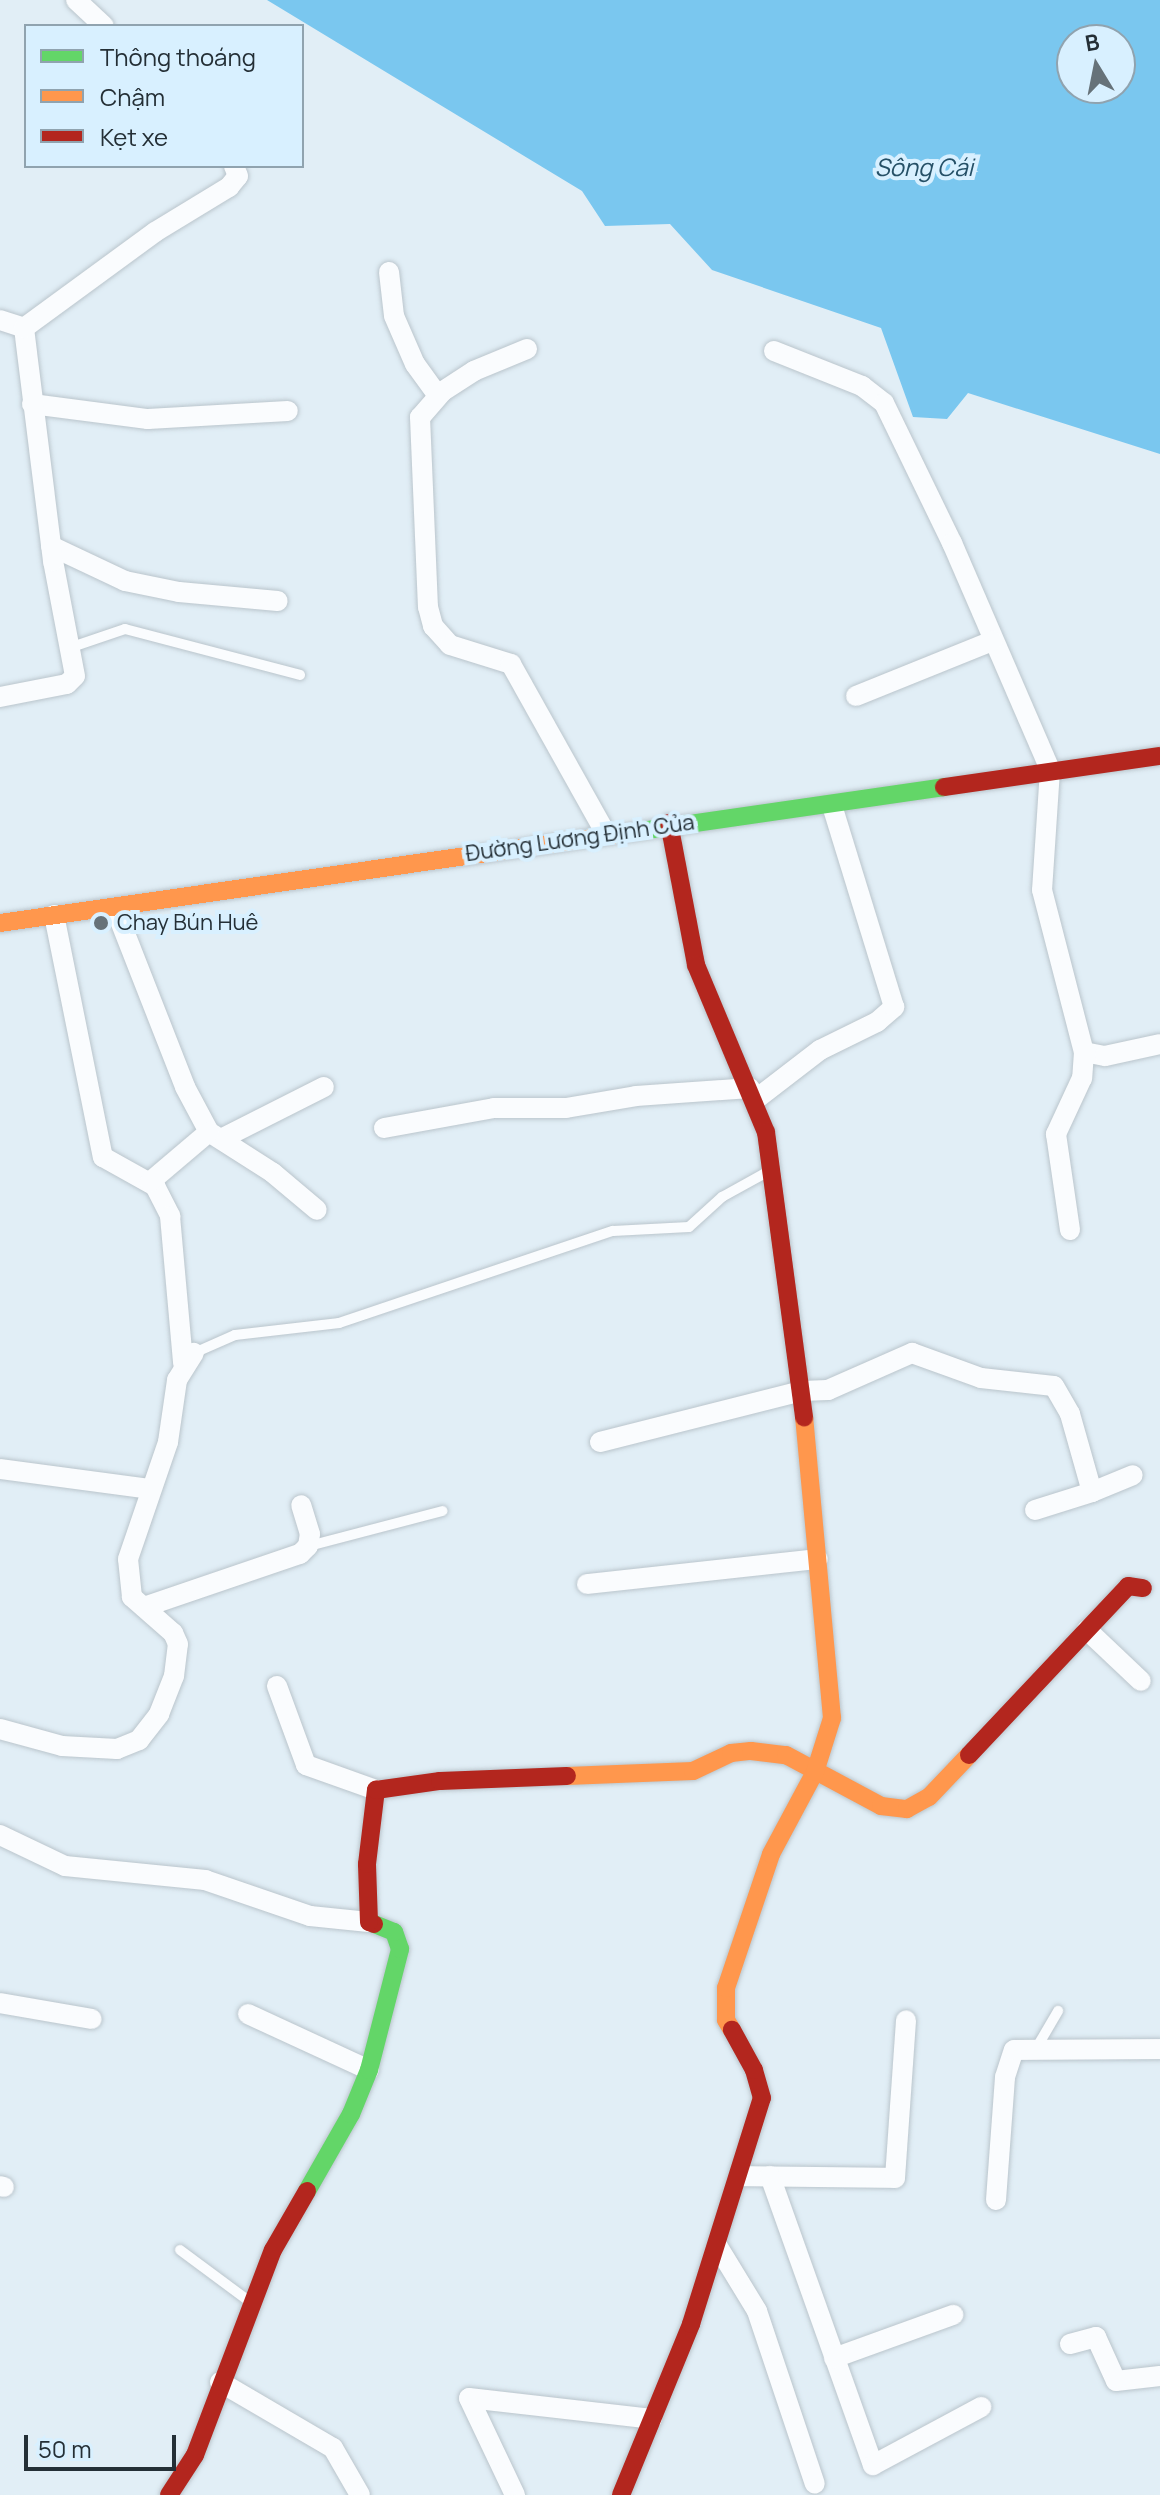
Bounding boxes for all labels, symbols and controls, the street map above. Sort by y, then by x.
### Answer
legend [24,24,304,168]
north arrow [1056,24,1136,104]
text: B [1083,26,1102,58]
text: Thông thoáng [100,40,256,73]
text: Chậm [100,80,165,113]
text: Kẹt xe [100,120,168,153]
water label: Sông Cái [875,153,973,181]
street label: Đường Lương Định Của [464,809,696,867]
place label: Chay Bún Huê [117,910,258,936]
marker: Chay Bún Huê [92,914,110,932]
scale bar [28,2419,180,2469]
text: 50 m [38,2432,92,2465]

